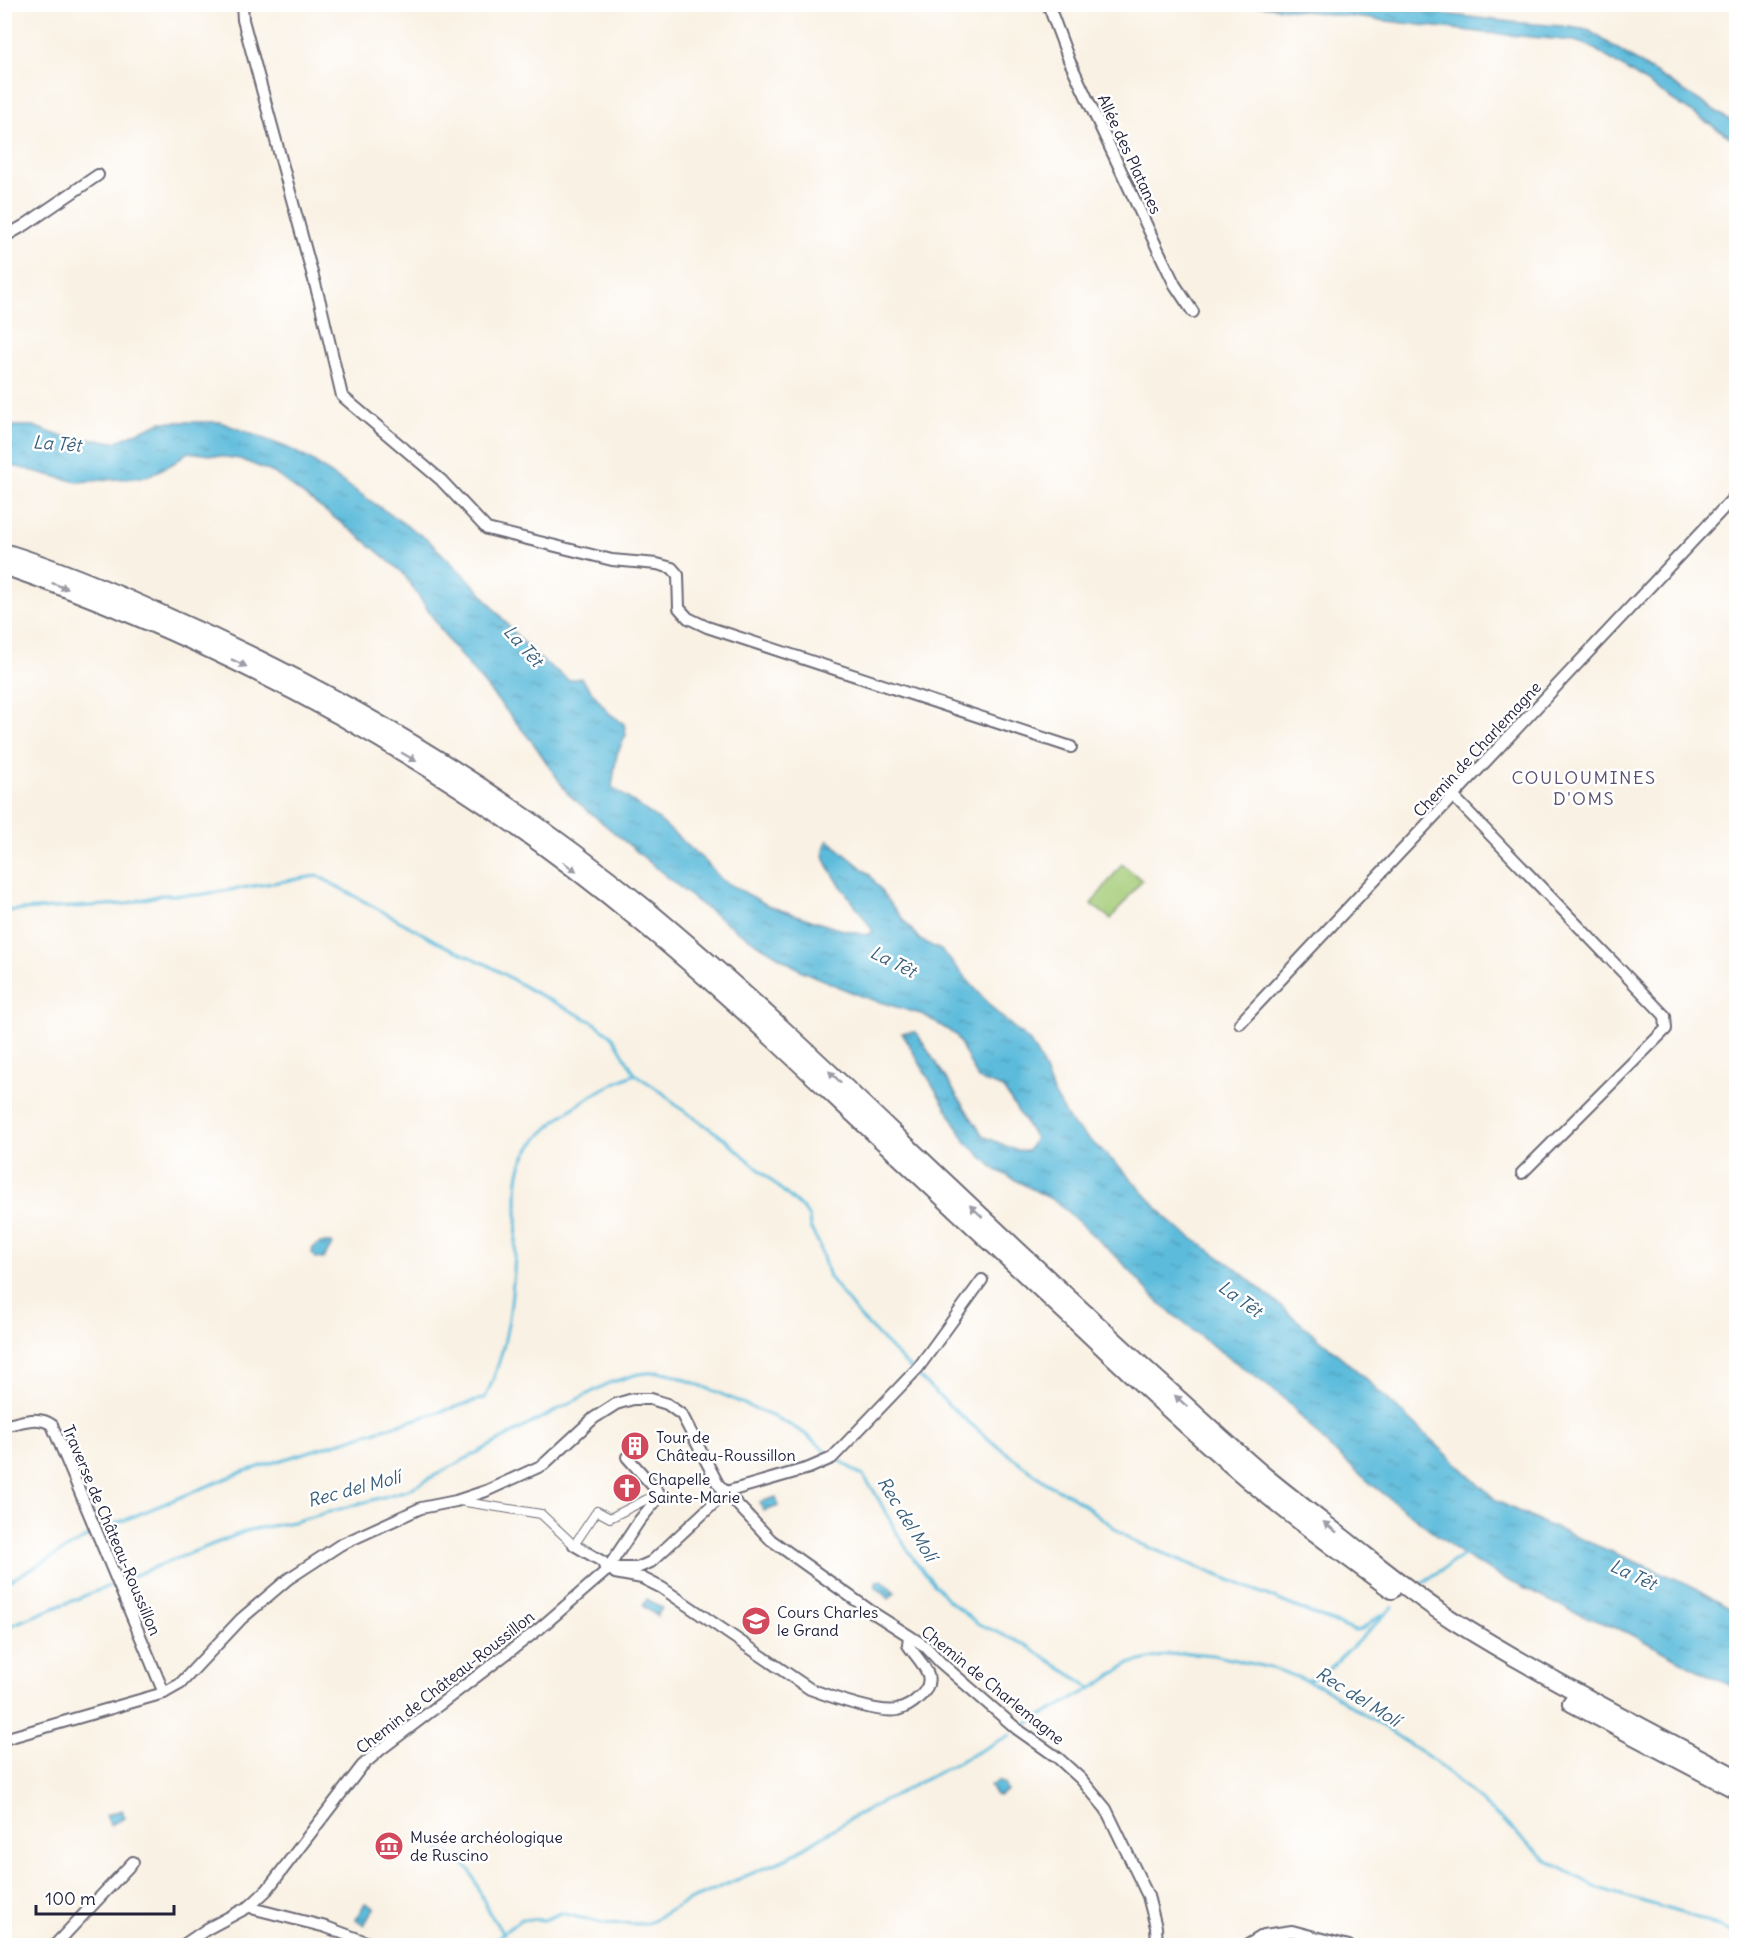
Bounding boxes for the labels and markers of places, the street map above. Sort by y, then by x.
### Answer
place label: Tour de Château-Roussillon [656,1427,796,1465]
building icon: Tour de Château-Roussillon [619,1430,651,1462]
place label: Chapelle Sainte-Marie [648,1469,740,1507]
church icon: Chapelle Sainte-Marie [611,1472,643,1504]
place label: Cours Charles le Grand [777,1602,878,1640]
school or university icon: Cours Charles le Grand [740,1605,772,1637]
place label: Musée archéologique de Ruscino [410,1827,563,1865]
museum icon: Musée archéologique de Ruscino [373,1830,405,1862]

